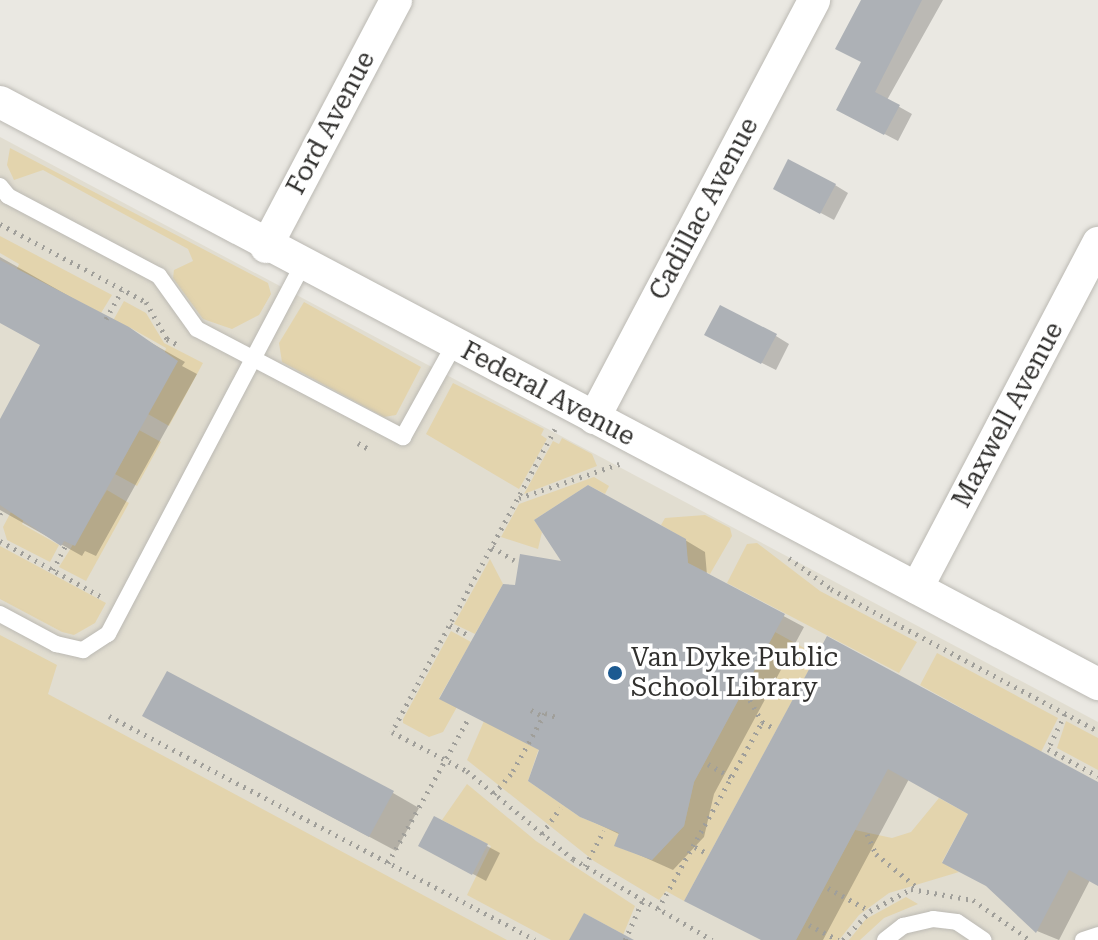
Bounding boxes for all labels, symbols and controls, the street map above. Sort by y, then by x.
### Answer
street label: Ford Avenue [280,46,382,200]
street label: Cadillac Avenue [643,113,765,305]
street label: Maxwell Avenue [946,317,1070,513]
street label: Federal Avenue [456,335,640,453]
place label: Van Dyke Public School Library [631,642,838,704]
marker: Van Dyke Public School Library [606,664,624,682]

